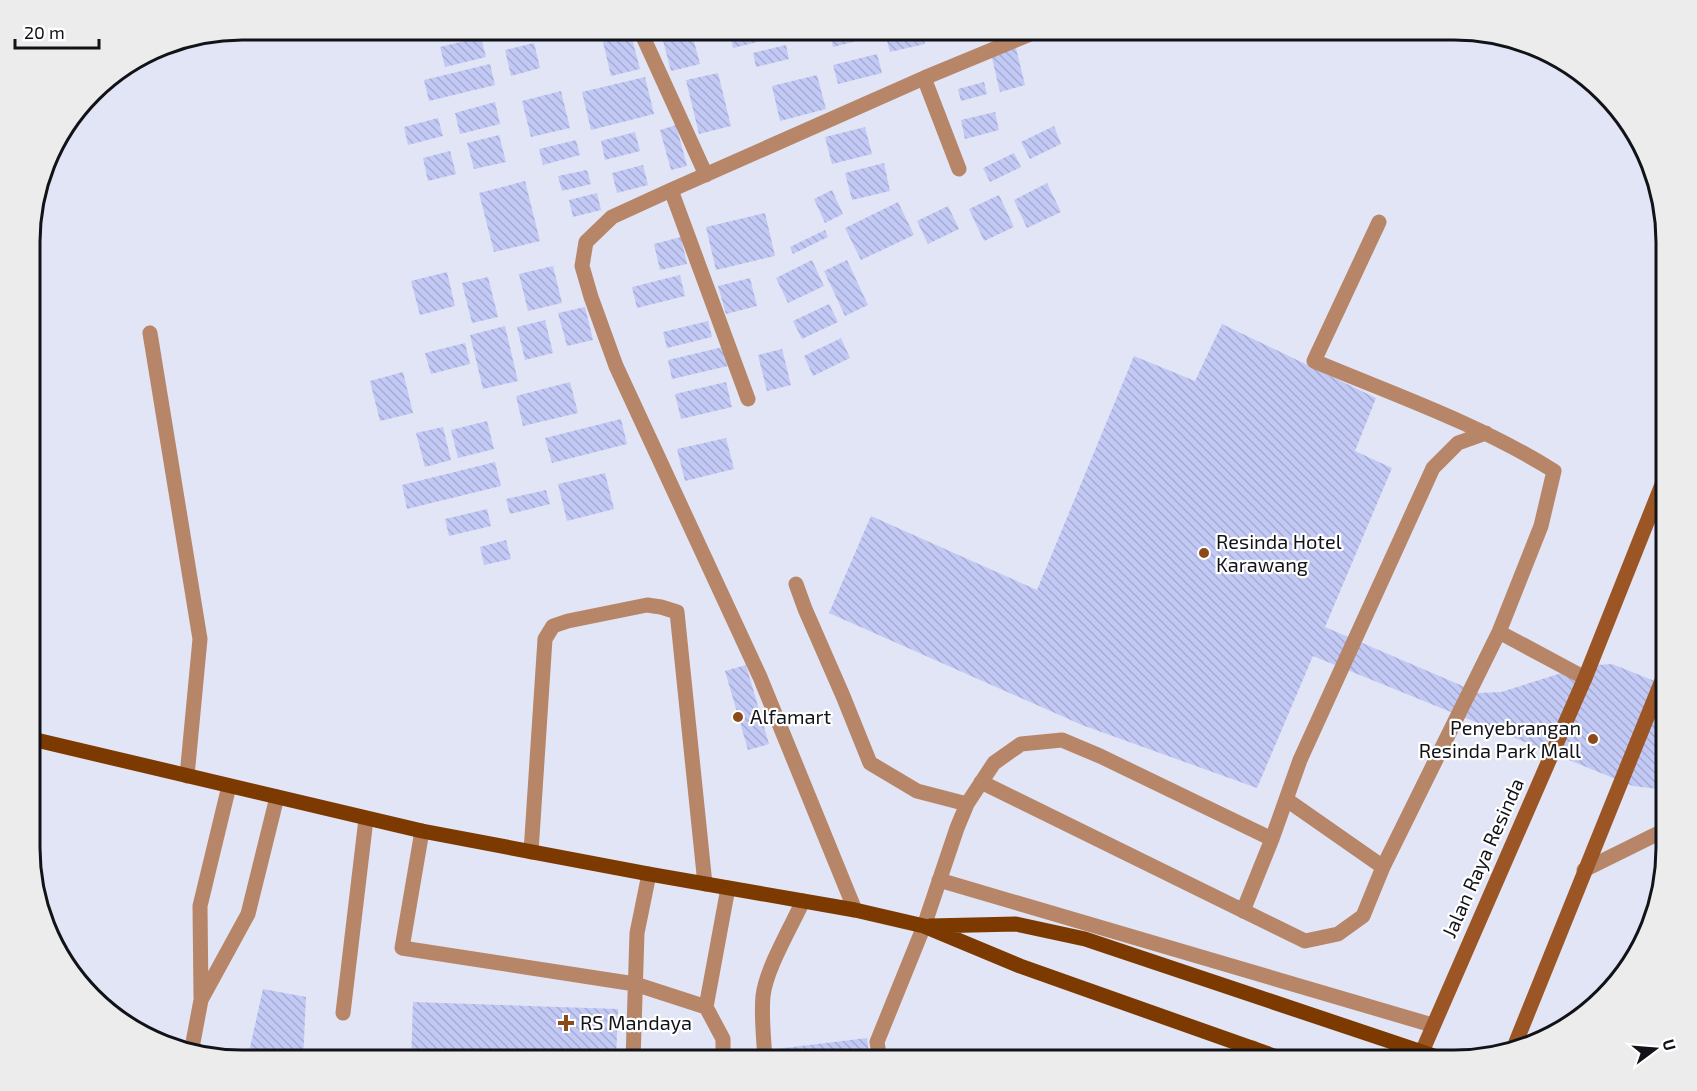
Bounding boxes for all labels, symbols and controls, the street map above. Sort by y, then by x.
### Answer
scale bar [15,12,99,50]
text: 20 m [24,21,65,43]
place label: Resinda Hotel Karawang [1216,529,1342,576]
marker: Resinda Hotel Karawang [1197,546,1211,560]
place label: Alfamart [750,704,831,728]
marker: Alfamart [731,710,745,724]
place label: Penyebrangan Resinda Park Mall [1419,715,1581,762]
marker: Penyebrangan Resinda Park Mall [1586,732,1600,746]
street label: Jalan Raya Resinda [1436,774,1528,941]
place label: RS Mandaya [580,1010,692,1034]
marker: RS Mandaya [557,1014,575,1032]
north arrow [1625,1019,1685,1079]
text: U [1659,1037,1681,1053]

